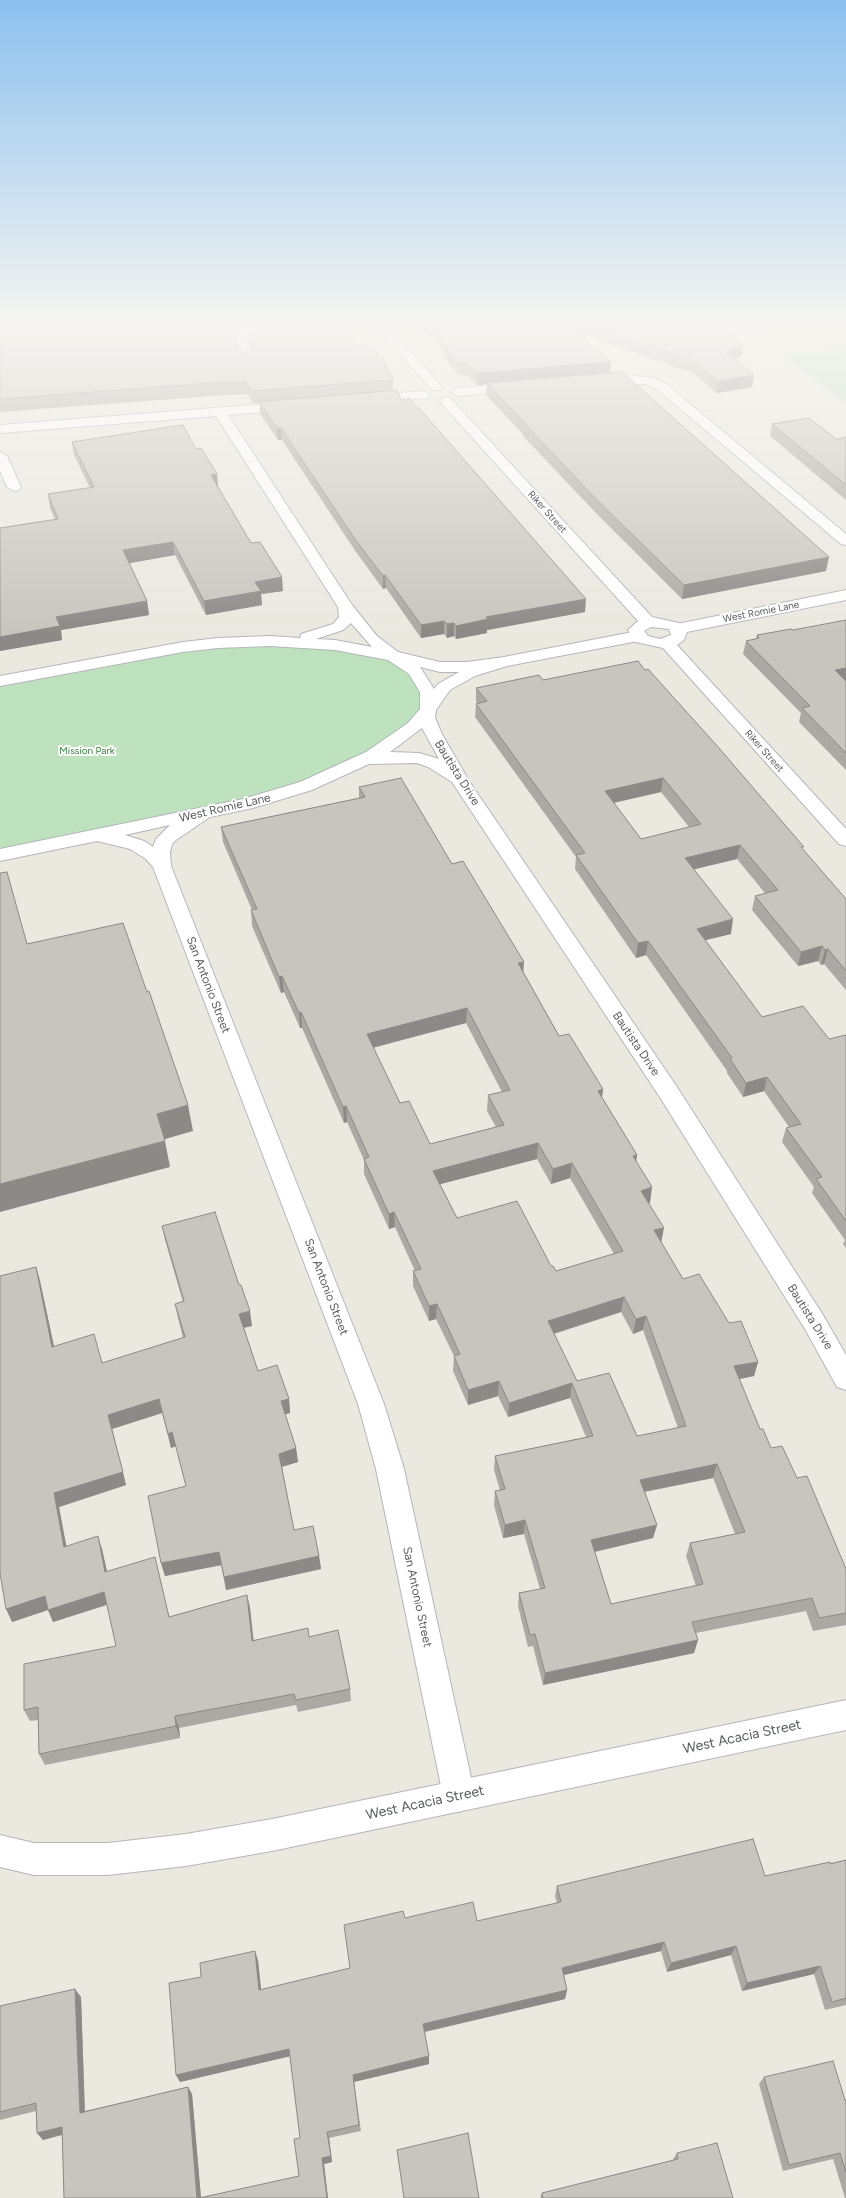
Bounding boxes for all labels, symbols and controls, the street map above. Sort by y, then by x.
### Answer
street label: Riker Street [525,488,569,536]
street label: West Romie Lane [722,599,800,625]
street label: Riker Street [742,727,786,775]
street label: Bautista Drive [431,738,483,808]
park label: Mission Park [59,745,115,757]
street label: West Romie Lane [178,790,272,826]
street label: San Antonio Street [183,935,233,1035]
street label: Bautista Drive [609,1009,663,1079]
street label: San Antonio Street [301,1237,351,1337]
street label: Bautista Drive [784,1282,836,1352]
street label: San Antonio Street [399,1545,435,1649]
street label: West Acacia Street [681,1716,803,1758]
street label: West Acacia Street [364,1782,486,1824]

